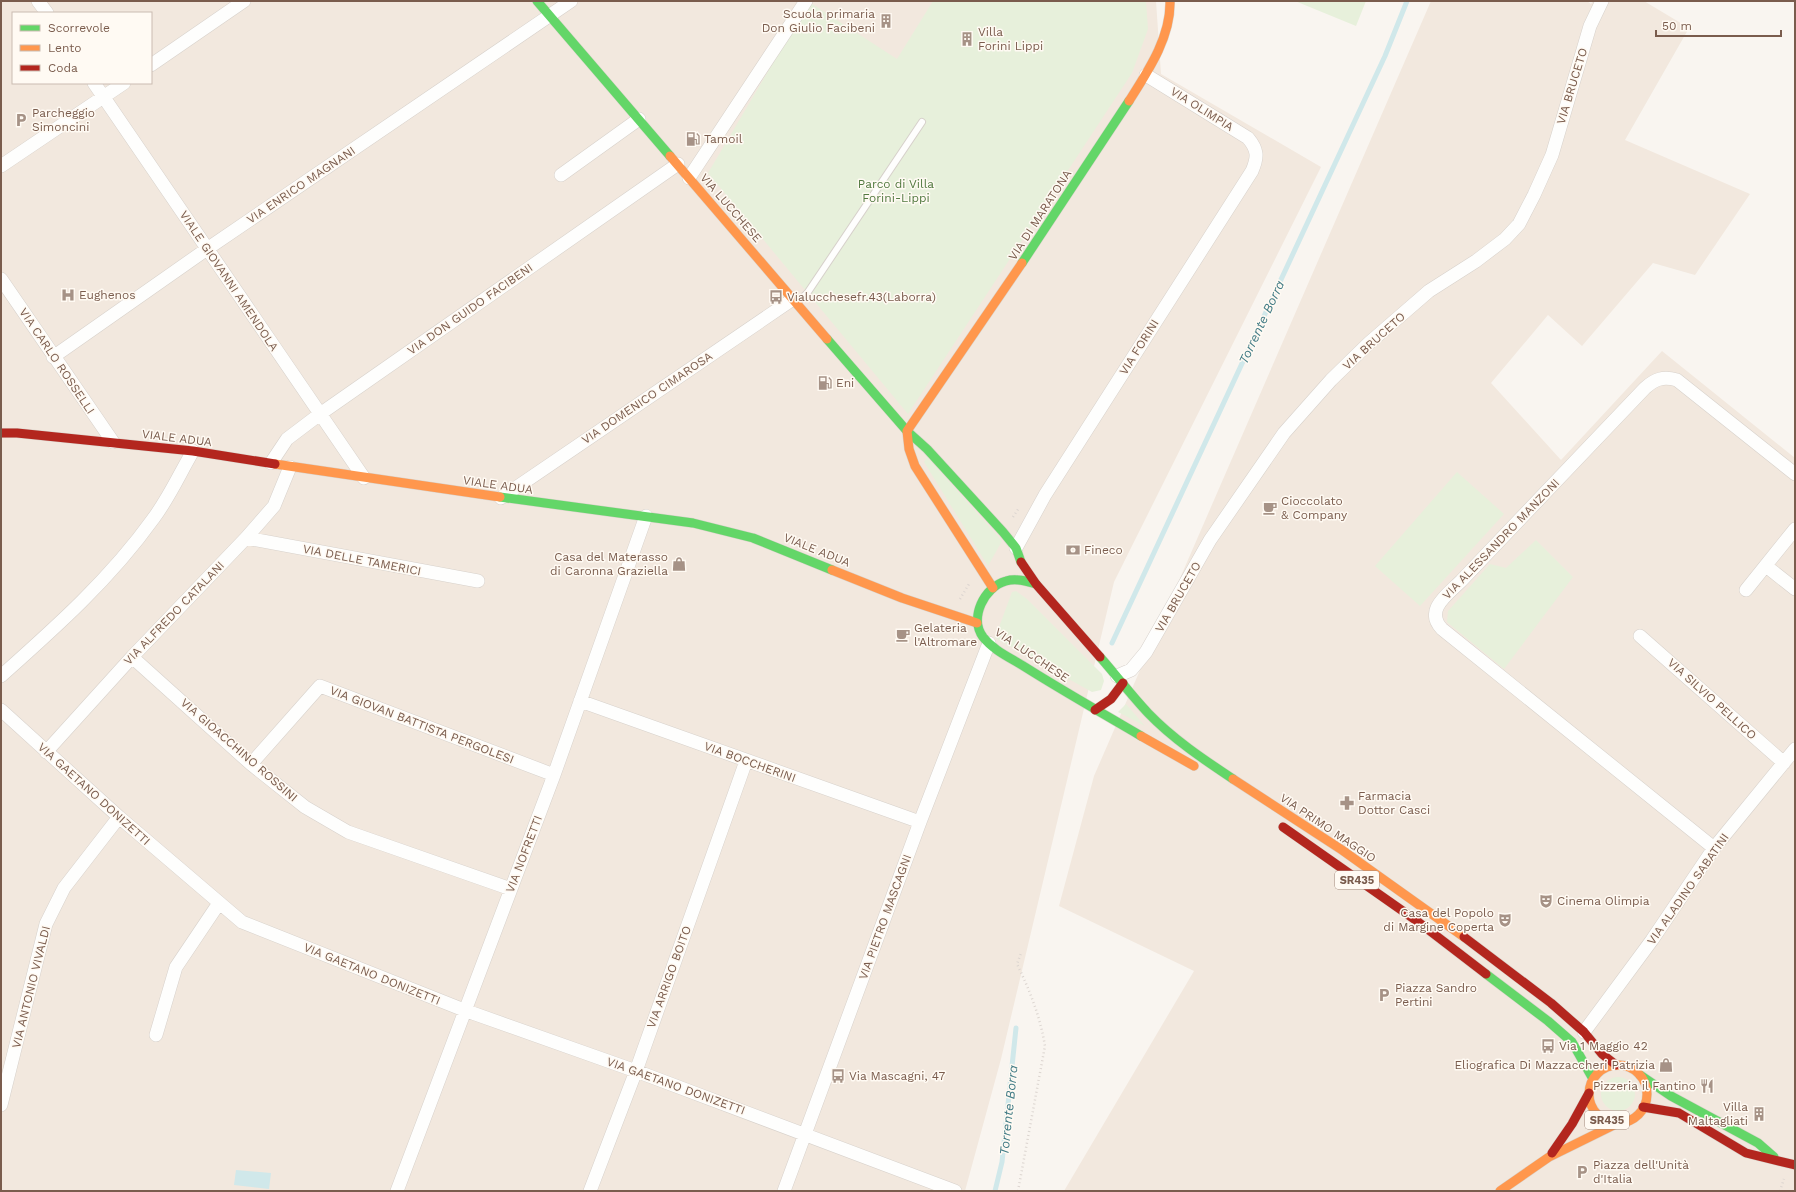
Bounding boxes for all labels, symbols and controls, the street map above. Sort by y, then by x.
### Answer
place label: Scuola primaria Don Giulio Facibeni [762,7,875,35]
legend [12,12,152,84]
scale bar [1656,12,1781,38]
building icon: Scuola primaria Don Giulio Facibeni [878,13,894,29]
text: 50 m [1662,19,1692,33]
text: Scorrevole [48,21,110,35]
place label: Villa Forini Lippi [978,25,1043,53]
building icon: Villa Forini Lippi [959,31,975,47]
text: Lento [48,41,82,55]
street label: VIA BRUCETO [1554,46,1590,126]
text: Coda [48,61,78,75]
street label: VIA OLIMPIA [1168,84,1236,134]
place label: Parcheggio Simoncini [32,106,95,134]
parking icon: Parcheggio Simoncini [13,112,29,128]
fuel station icon: Tamoil [685,131,701,147]
place label: Tamoil [704,132,743,146]
street label: VIA ENRICO MAGNANI [244,143,358,227]
street label: VIA DI MARATONA [1006,167,1074,263]
street label: VIA LUCCHESE [697,171,765,246]
park label: Parco di Villa Forini-Lippi [858,177,934,205]
street label: VIALE GIOVANNI AMENDOLA [177,208,281,354]
street label: VIA DON GUIDO FACIBENI [405,260,535,358]
water label: Torrente Borra [1236,278,1287,366]
hospital icon: Eughenos [60,287,76,303]
place label: Eughenos [79,288,136,302]
bus stop icon: Vialucchesefr.43(Laborra) [768,289,784,305]
place label: Vialucchesefr.43(Laborra) [787,290,936,304]
street label: VIA CARLO ROSSELLI [16,305,98,417]
street label: VIA BRUCETO [1340,309,1408,373]
street label: VIA FORINI [1116,317,1162,377]
street label: VIA DOMENICO CIMAROSA [579,349,715,447]
fuel station icon: Eni [817,375,833,391]
place label: Eni [836,376,854,390]
street label: VIALE ADUA [141,427,213,449]
street label: VIALE ADUA [462,473,534,497]
street label: VIA ALESSANDRO MANZONI [1440,476,1562,602]
place label: Cioccolato & Company [1281,494,1348,522]
cafe icon: Cioccolato & Company [1262,500,1278,516]
street label: VIALE ADUA [782,530,852,570]
street label: VIA DELLE TAMERICI [302,542,422,578]
bank icon: Fineco [1065,542,1081,558]
place label: Fineco [1084,543,1123,557]
place label: Casa del Materasso di Caronna Graziella [550,550,668,578]
shop icon: Casa del Materasso di Caronna Graziella [671,556,687,572]
street label: VIA ALFREDO CATALANI [121,558,227,668]
street label: VIA BRUCETO [1152,559,1204,635]
place label: Gelateria l'Altromare [914,621,977,649]
street label: VIA LUCCHESE [992,625,1072,685]
cafe icon: Gelateria l'Altromare [895,627,911,643]
street label: VIA SILVIO PELLICO [1665,655,1759,743]
street label: VIA GIOVAN BATTISTA PERGOLESI [328,683,516,767]
street label: VIA GIOACCHINO ROSSINI [178,695,300,805]
street label: VIA BOCCHERINI [702,739,798,785]
street label: VIA GAETANO DONIZETTI [35,740,153,848]
place label: Farmacia Dottor Casci [1358,789,1430,817]
street label: VIA PRIMO MAGGIO [1277,791,1379,865]
pharmacy icon: Farmacia Dottor Casci [1339,795,1355,811]
street label: VIA NOFRETTI [503,813,545,895]
street label: VIA ALADINO SABATINI [1644,831,1732,947]
street label: VIA PIETRO MASCAGNI [856,852,914,982]
road number: SR435 [1335,871,1379,889]
theatre icon: Cinema Olimpia [1538,893,1554,909]
place label: Cinema Olimpia [1557,894,1650,908]
place label: Casa del Popolo di Margine Coperta [1383,906,1494,934]
theatre icon: Casa del Popolo di Margine Coperta [1497,912,1513,928]
street label: VIA ANTONIO VIVALDI [9,924,53,1050]
street label: VIA ARRIGO BOITO [644,924,694,1030]
street label: VIA GAETANO DONIZETTI [302,940,442,1008]
place label: Piazza Sandro Pertini [1395,981,1477,1009]
parking icon: Piazza Sandro Pertini [1376,987,1392,1003]
bus stop icon: Via 1 Maggio 42 [1540,1038,1556,1054]
place label: Via 1 Maggio 42 [1559,1039,1648,1053]
street label: VIA GAETANO DONIZETTI [605,1054,747,1118]
shop icon: Eliografica Di Mazzaccheri Patrizia [1658,1057,1674,1073]
place label: Eliografica Di Mazzaccheri Patrizia [1454,1058,1655,1072]
water label: Torrente Borra [996,1064,1021,1156]
bus stop icon: Via Mascagni, 47 [830,1068,846,1084]
place label: Via Mascagni, 47 [849,1069,945,1083]
restaurant icon: Pizzeria il Fantino [1699,1078,1715,1094]
place label: Pizzeria il Fantino [1593,1079,1696,1093]
place label: Villa Maltagliati [1688,1100,1748,1128]
building icon: Villa Maltagliati [1751,1106,1767,1122]
road number: SR435 [1585,1111,1629,1129]
place label: Piazza dell'Unità d'Italia [1593,1158,1689,1186]
parking icon: Piazza dell'Unità d'Italia [1574,1164,1590,1180]

